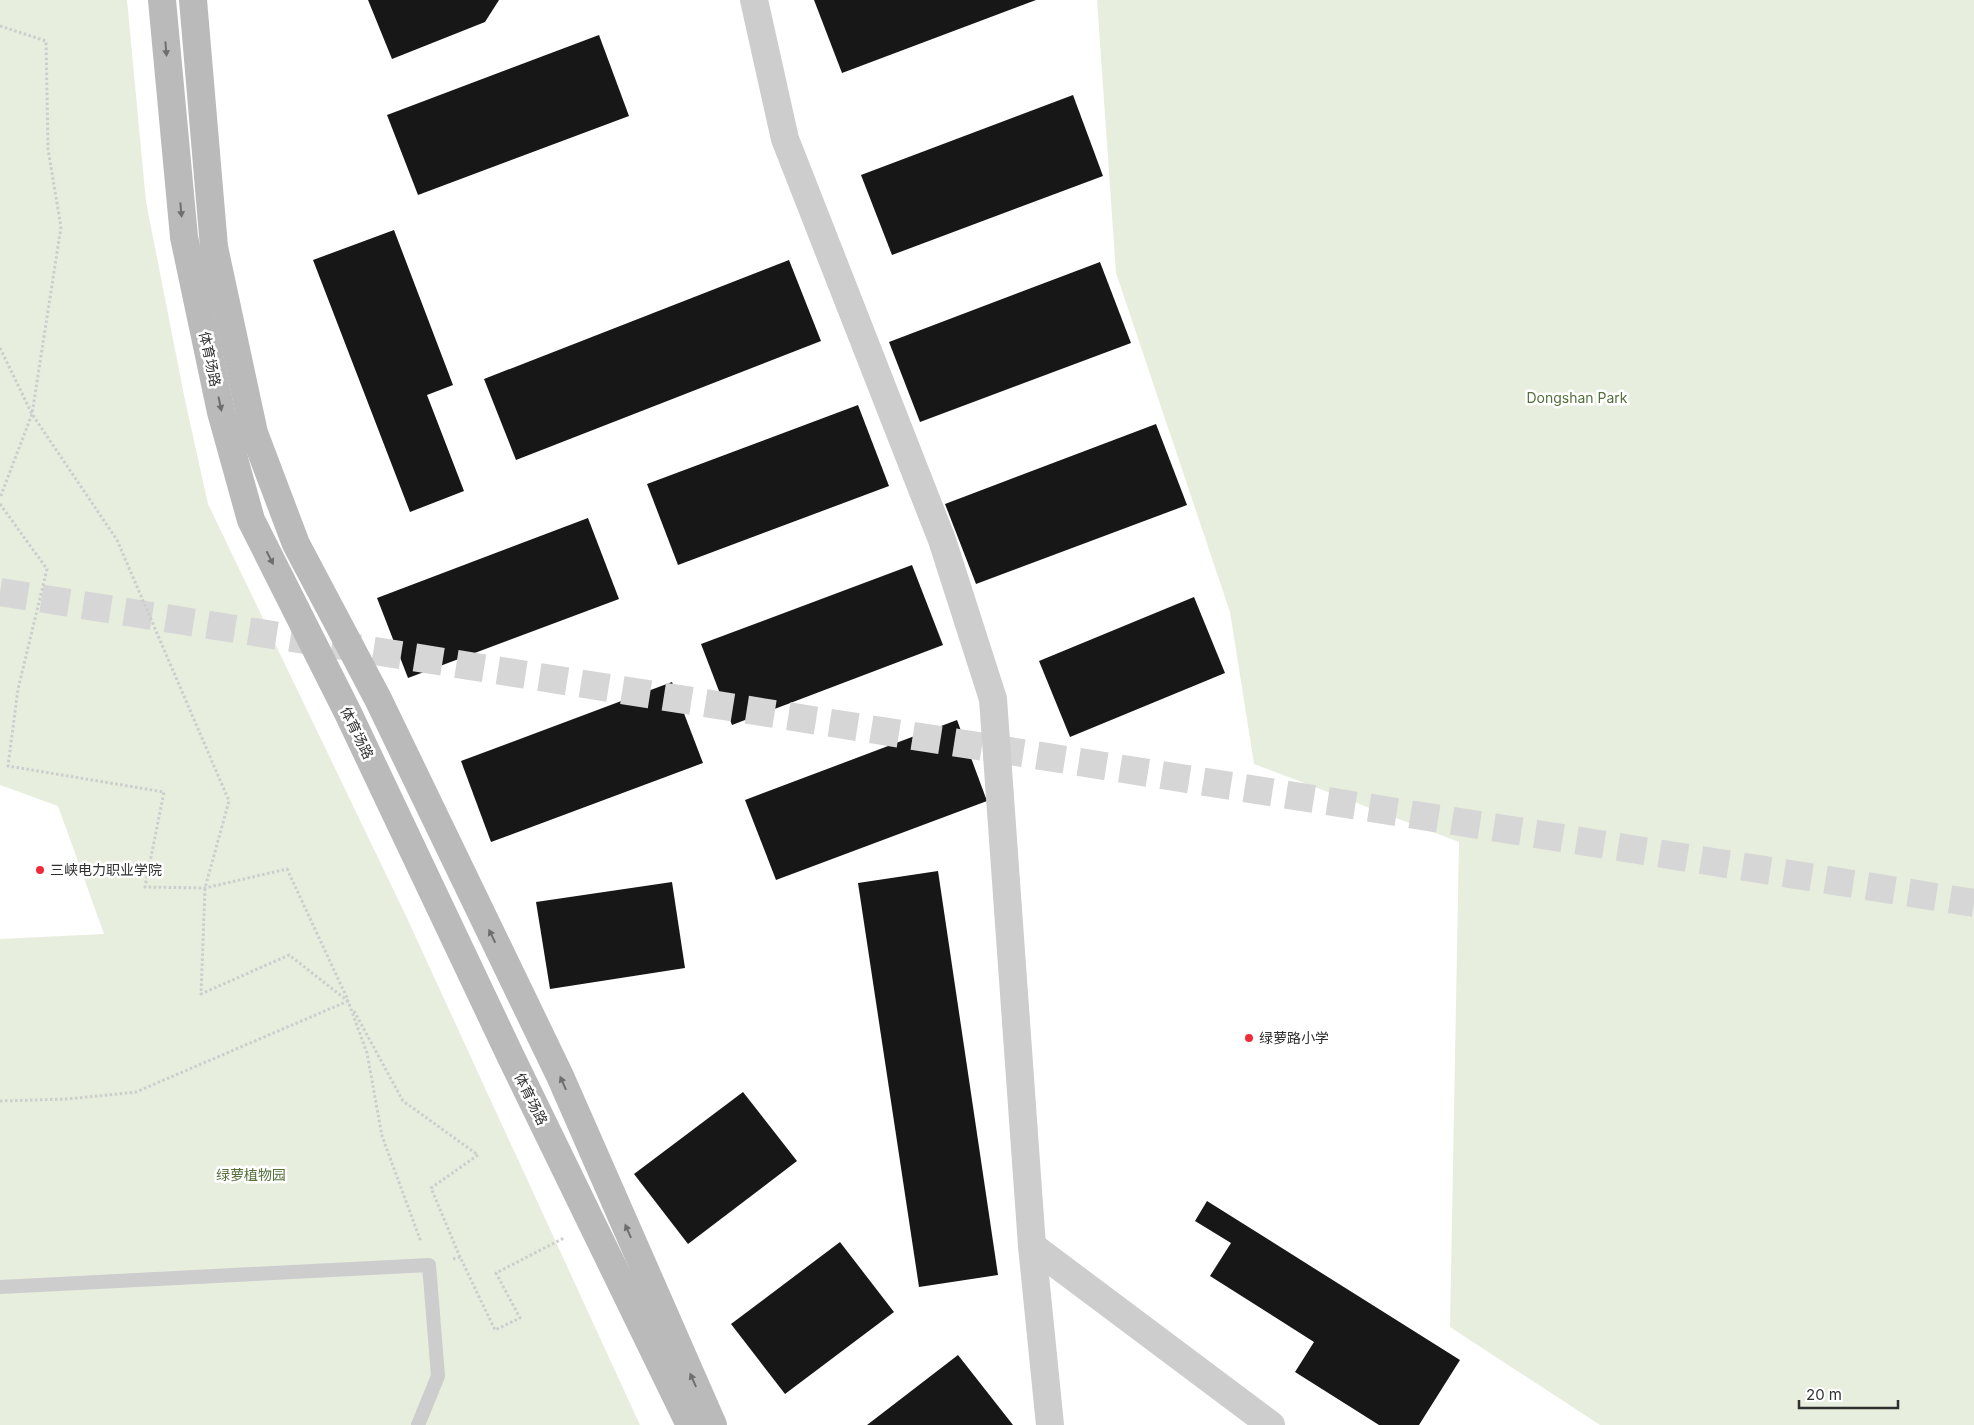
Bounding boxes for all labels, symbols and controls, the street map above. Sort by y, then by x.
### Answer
one-way arrow [162,41,170,57]
one-way arrow [177,203,185,219]
street label: 体育场路 [196,330,225,388]
park label: Dongshan Park [1526,389,1628,406]
one-way arrow [216,396,224,412]
one-way arrow [266,550,274,565]
street label: 体育场路 [338,704,377,762]
place label: 三峡电力职业学院 [50,861,162,878]
marker: 三峡电力职业学院 [34,864,46,876]
one-way arrow [488,929,496,943]
place label: 绿萝路小学 [1259,1029,1329,1046]
marker: 绿萝路小学 [1243,1032,1255,1044]
street label: 体育场路 [512,1070,551,1128]
one-way arrow [558,1076,566,1090]
park label: 绿萝植物园 [216,1166,286,1183]
one-way arrow [624,1224,632,1238]
one-way arrow [689,1373,697,1387]
scale bar [1799,1378,1898,1410]
text: 20 m [1806,1385,1842,1404]

